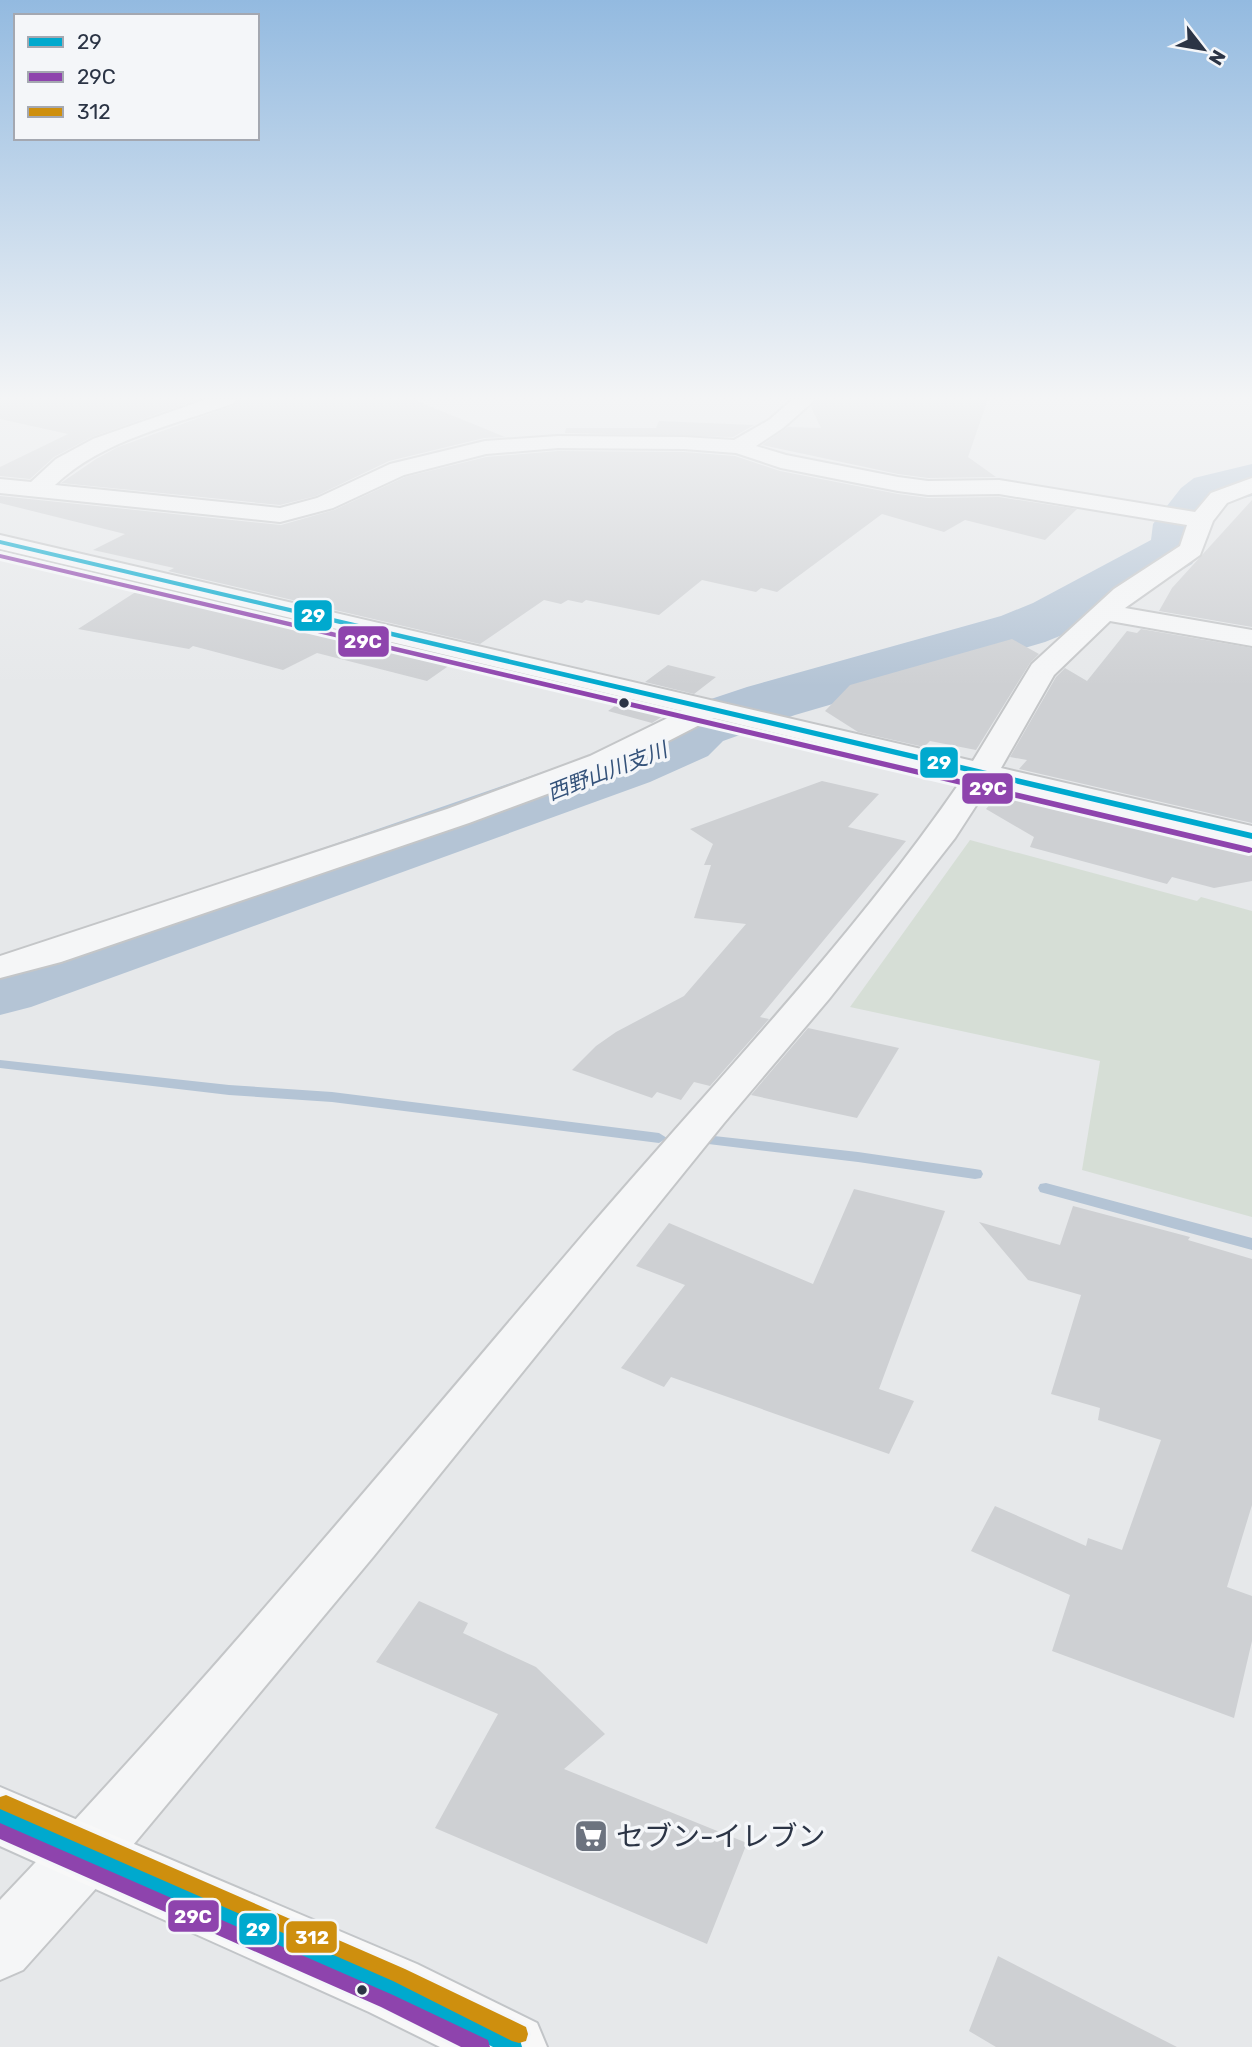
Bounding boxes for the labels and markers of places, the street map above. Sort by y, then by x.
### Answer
unlabelled marker [617,696,631,710]
supermarket icon: セブン-イレブン [572,1817,610,1855]
place label: セブン-イレブン [616,1820,826,1853]
unlabelled marker [355,1983,369,1997]

